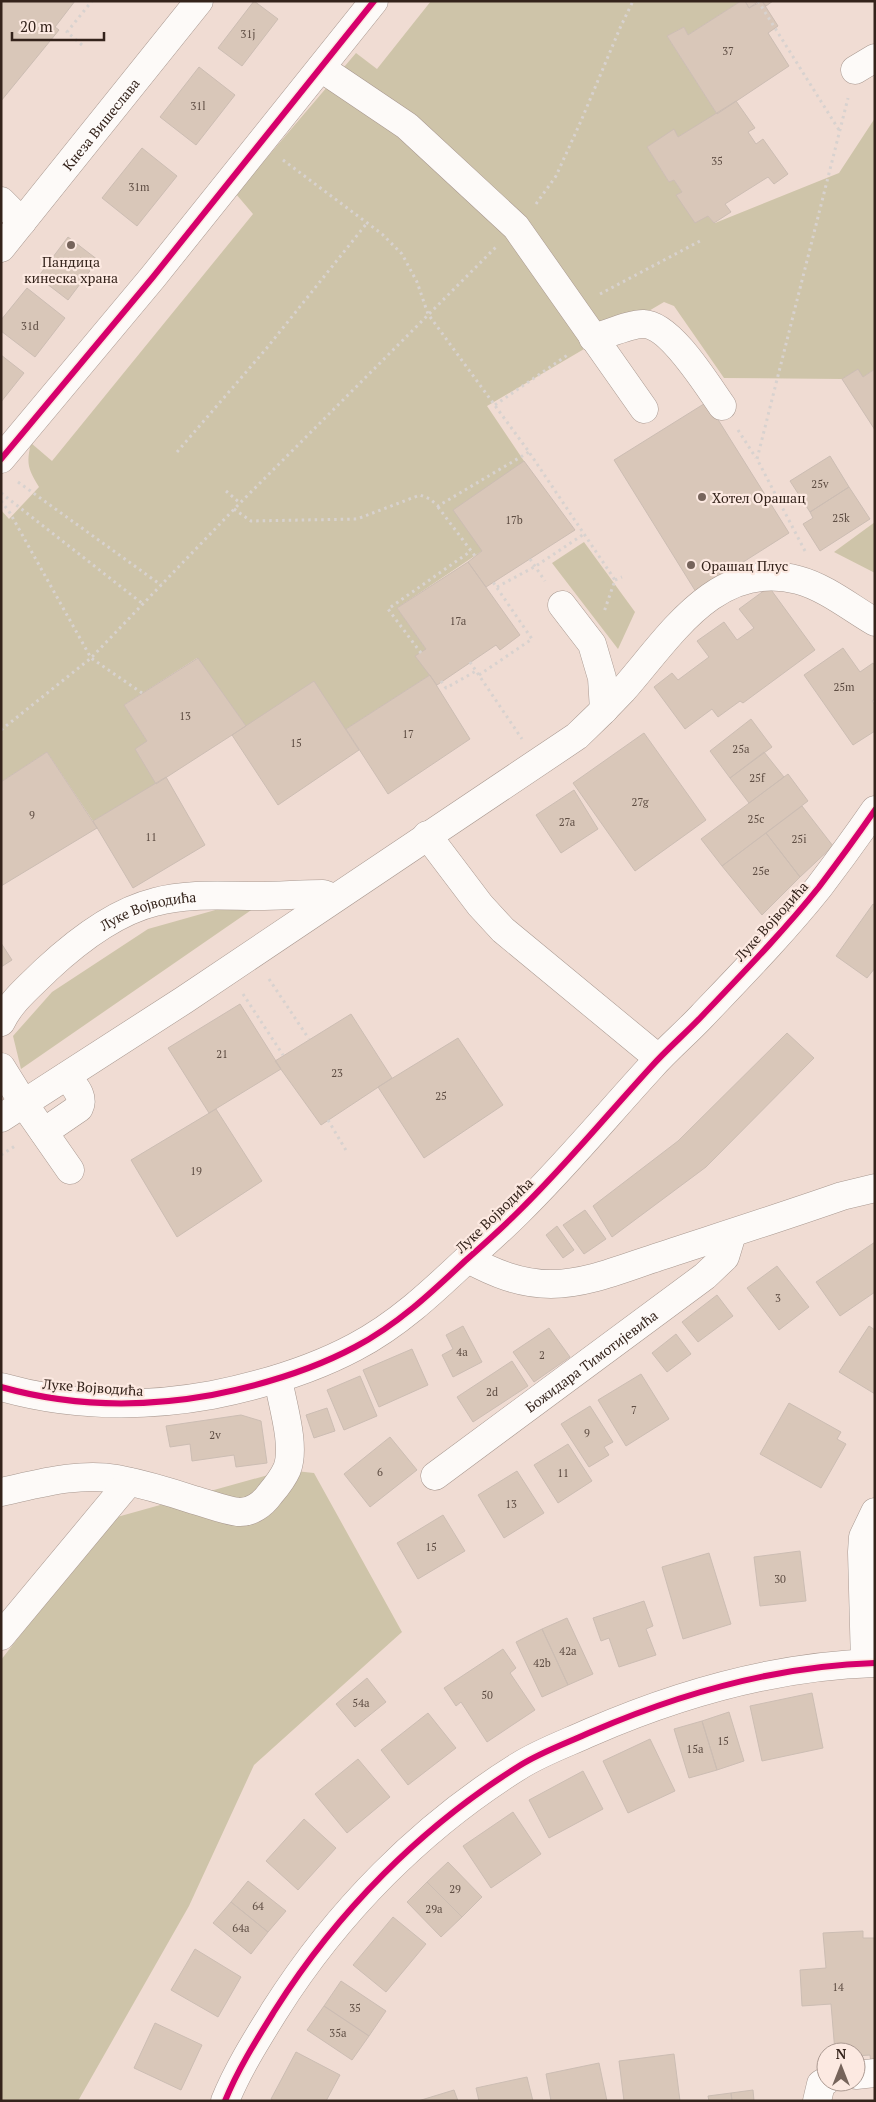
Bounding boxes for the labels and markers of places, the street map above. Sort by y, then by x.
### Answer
marker: Пандица кинеска храна [65,239,77,251]
place label: Пандица кинеска храна [24,252,118,287]
place label: Хотел Орашац [712,488,806,507]
marker: Хотел Орашац [696,491,708,503]
place label: Орашац Плус [701,556,788,575]
marker: Орашац Плус [685,559,697,571]

